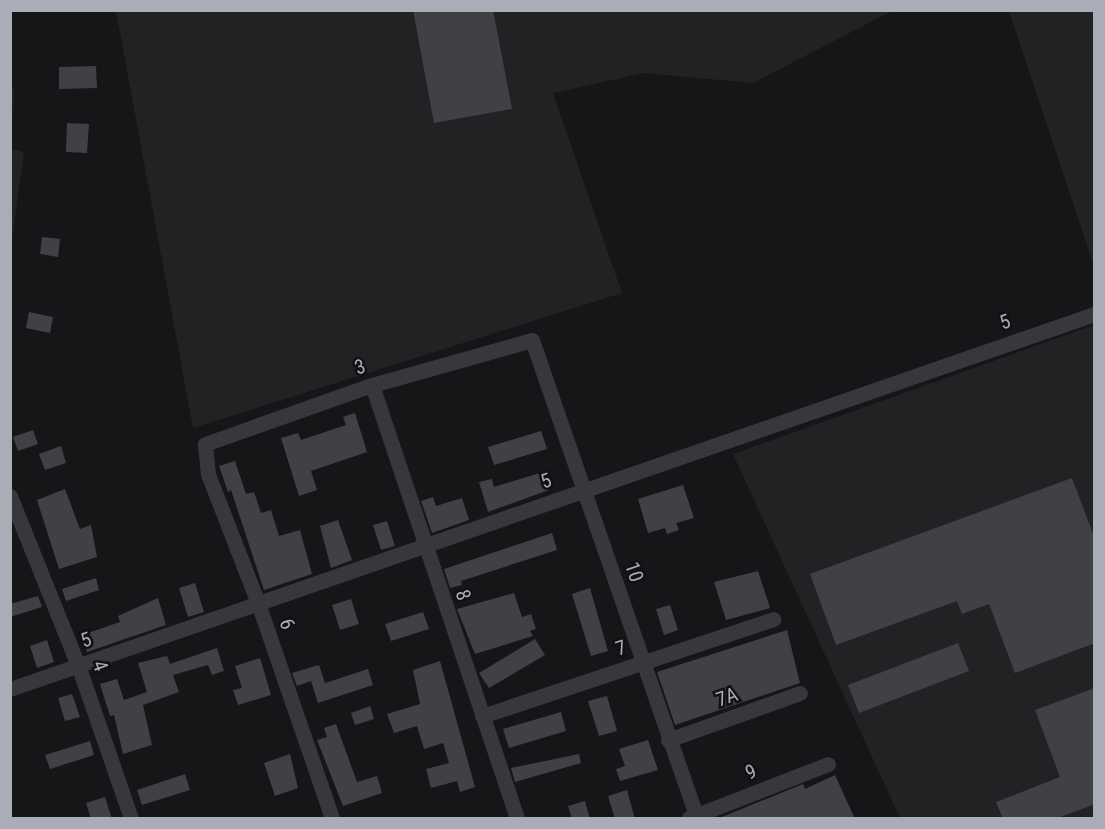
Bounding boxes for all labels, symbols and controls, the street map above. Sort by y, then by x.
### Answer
street label: 5 [996,309,1014,335]
street label: 3 [351,354,369,380]
street label: 5 [537,468,555,494]
street label: 10 [619,559,649,585]
street label: 8 [450,586,476,604]
street label: 6 [274,615,300,633]
street label: 5 [77,627,95,653]
street label: 7 [613,635,629,661]
street label: 4 [87,657,113,675]
street label: 7A [713,682,741,712]
street label: 9 [742,759,760,785]

